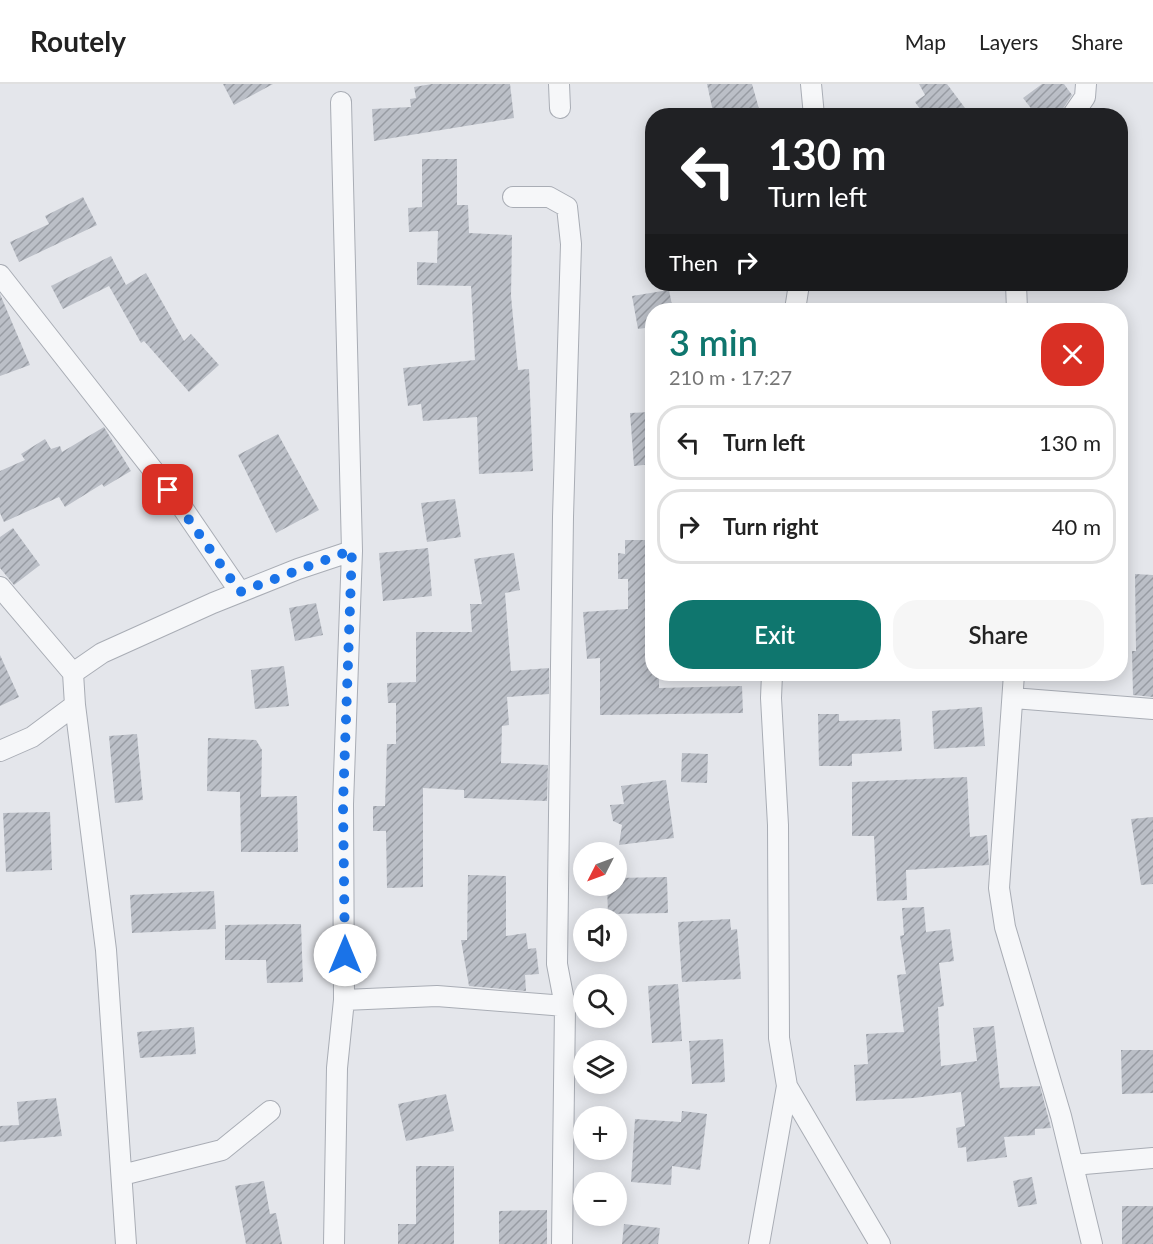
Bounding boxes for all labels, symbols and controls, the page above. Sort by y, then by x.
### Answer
text: Routely [30,24,126,58]
text: Map [905,29,946,54]
text: Layers [979,29,1038,54]
text: Share [1071,29,1123,54]
text: 130 m [768,129,886,179]
icon: left [669,132,747,210]
text: Turn left [768,180,867,213]
icon: right [730,246,763,279]
text: Then [669,249,718,276]
text: 3 min [669,320,758,364]
button: close [1041,323,1104,386]
text: 210 m · 17:27 [669,365,792,389]
icon: left [672,426,705,459]
text: Turn left [723,429,805,456]
text: 130 m [1039,429,1101,456]
pin [142,464,193,515]
icon: arrive [151,473,184,506]
icon: right [672,510,705,543]
text: Turn right [723,513,818,540]
text: 40 m [1052,513,1101,540]
button: Exit [669,600,881,669]
button: Share [893,600,1104,669]
north arrow [573,842,627,896]
map controls [573,842,627,1226]
button: sound [573,908,627,962]
position arrow [313,923,377,987]
button: search [573,974,627,1028]
button: layers [573,1040,627,1094]
button: + [573,1106,627,1160]
button: − [573,1172,627,1226]

